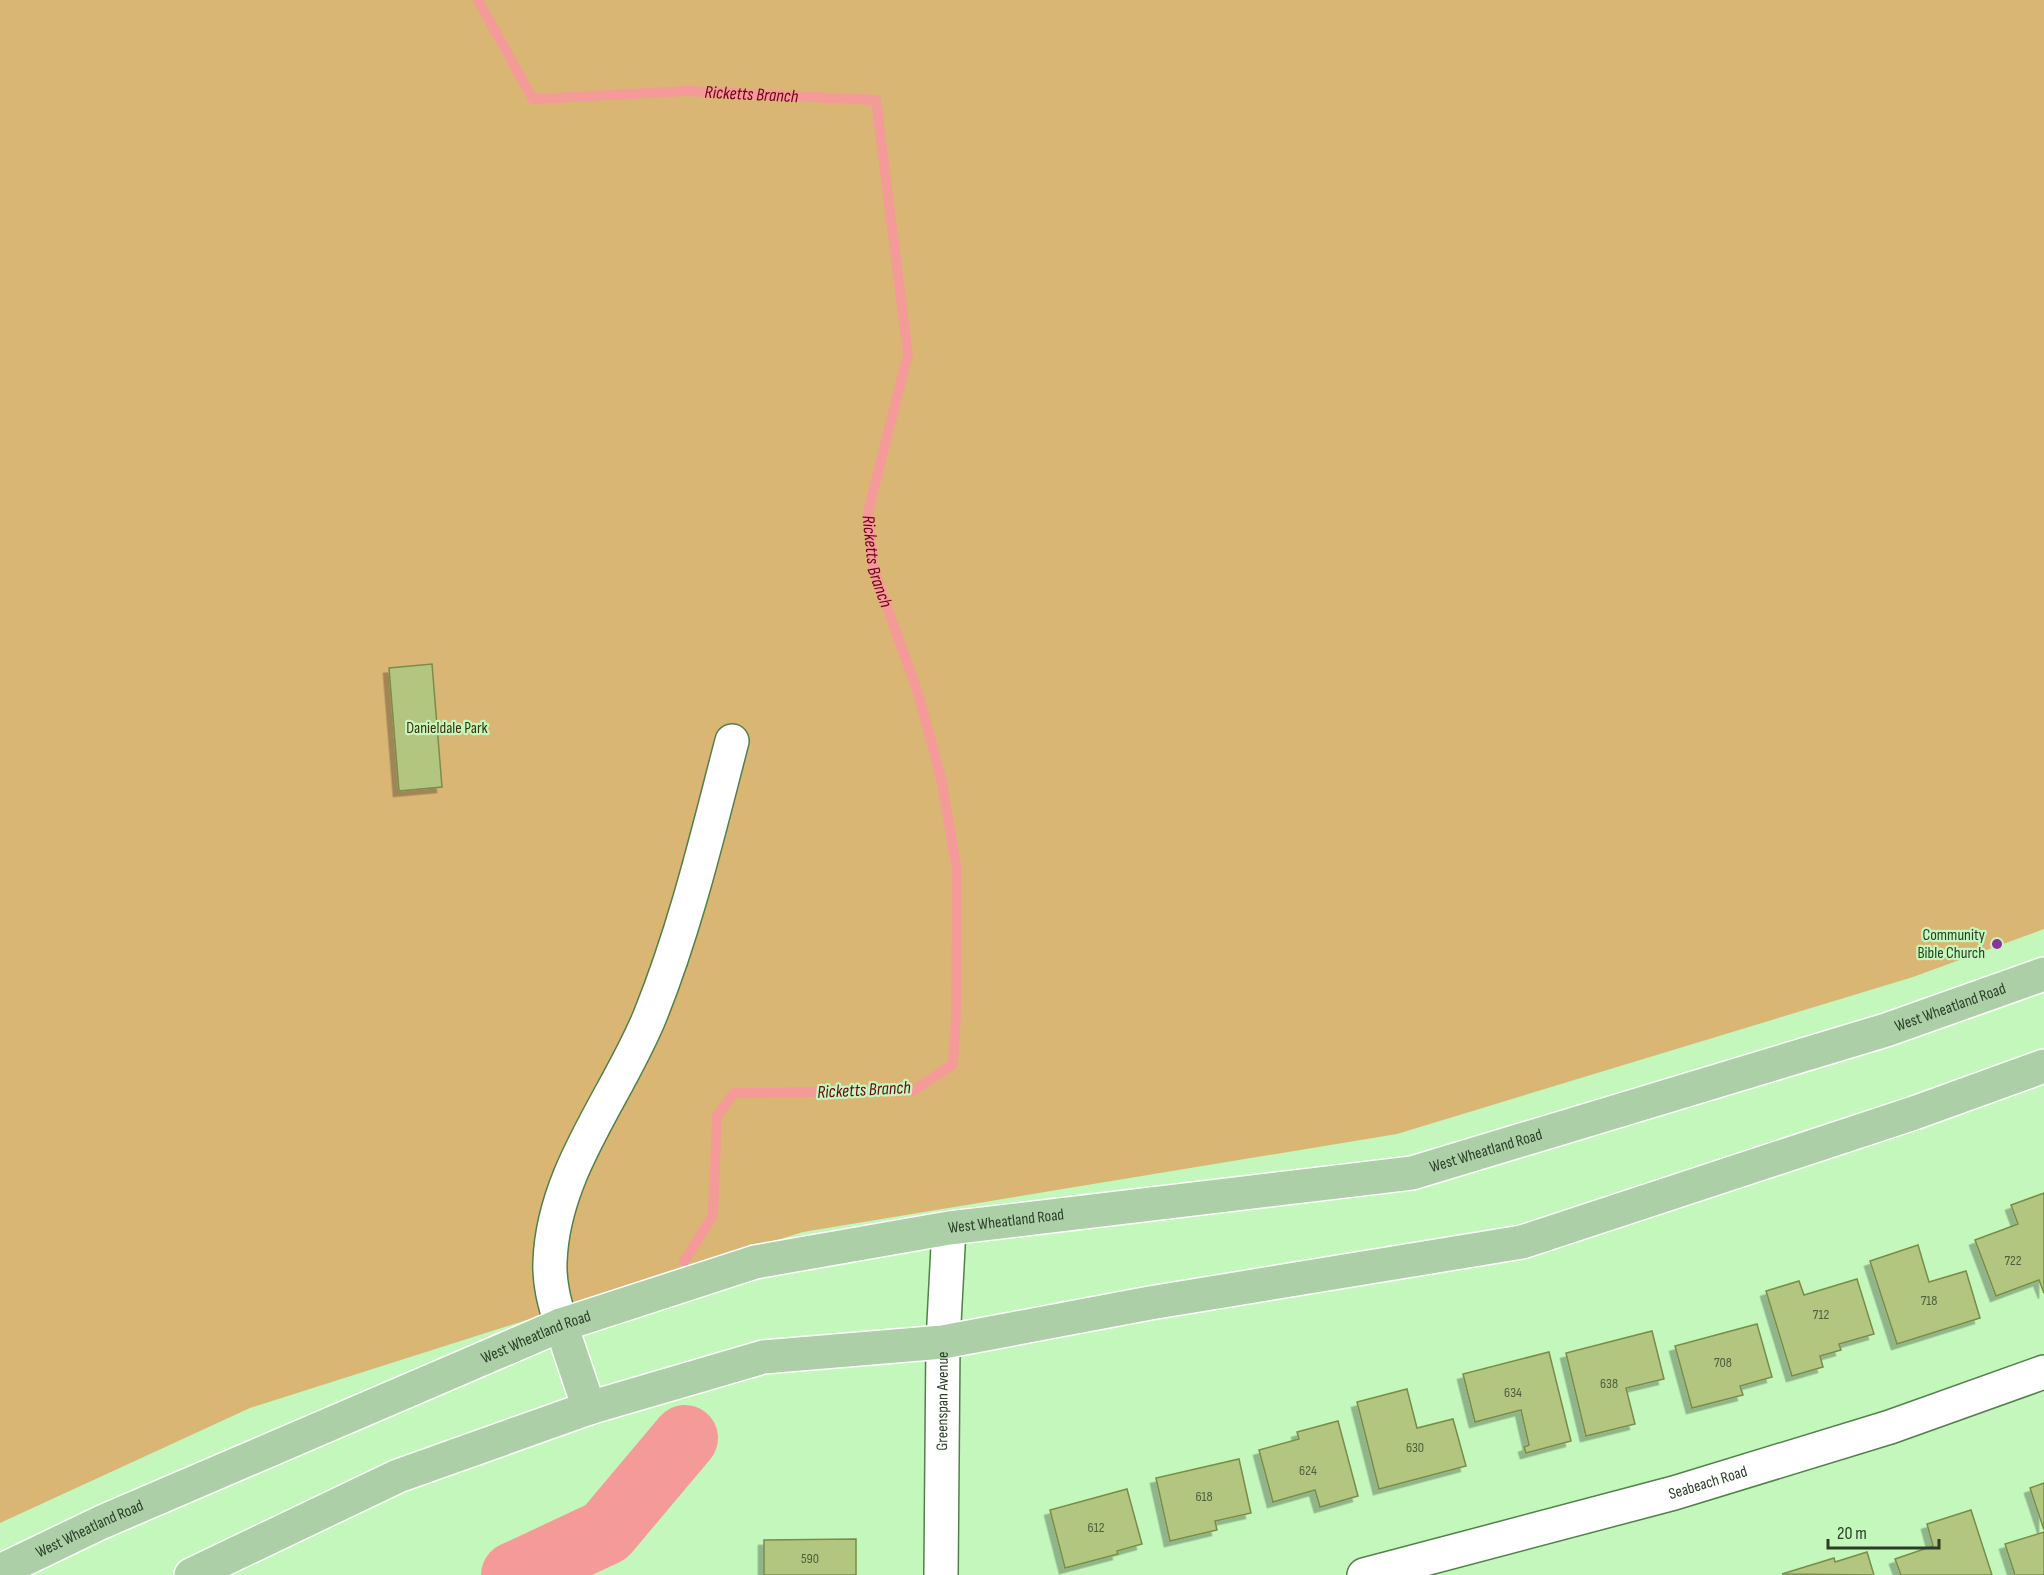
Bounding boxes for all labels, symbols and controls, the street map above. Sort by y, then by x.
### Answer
water label: Ricketts Branch [704,81,799,107]
water label: Ricketts Branch [858,514,897,611]
park label: Danieldale Park [406,719,488,738]
place label: Community Bible Church [1917,926,1985,963]
marker: Community Bible Church [1990,937,2004,951]
street label: West Wheatland Road [1892,979,2008,1036]
water label: Ricketts Branch [817,1077,912,1103]
street label: West Wheatland Road [1427,1125,1544,1177]
street label: West Wheatland Road [947,1205,1065,1238]
house number: 722 [2004,1252,2022,1269]
house number: 718 [1921,1292,1937,1309]
house number: 712 [1813,1306,1829,1323]
street label: West Wheatland Road [478,1307,593,1368]
street label: Greenspan Avenue [933,1351,952,1451]
house number: 708 [1714,1354,1732,1371]
house number: 638 [1600,1375,1618,1392]
house number: 634 [1504,1384,1522,1401]
house number: 630 [1406,1439,1424,1456]
house number: 624 [1299,1462,1317,1479]
street label: Seabeach Road [1666,1462,1749,1504]
house number: 618 [1195,1488,1213,1505]
street label: West Wheatland Road [33,1496,146,1562]
scale bar [1828,1512,1939,1550]
house number: 612 [1088,1519,1105,1536]
text: 20 m [1837,1523,1867,1544]
house number: 590 [801,1550,819,1567]

